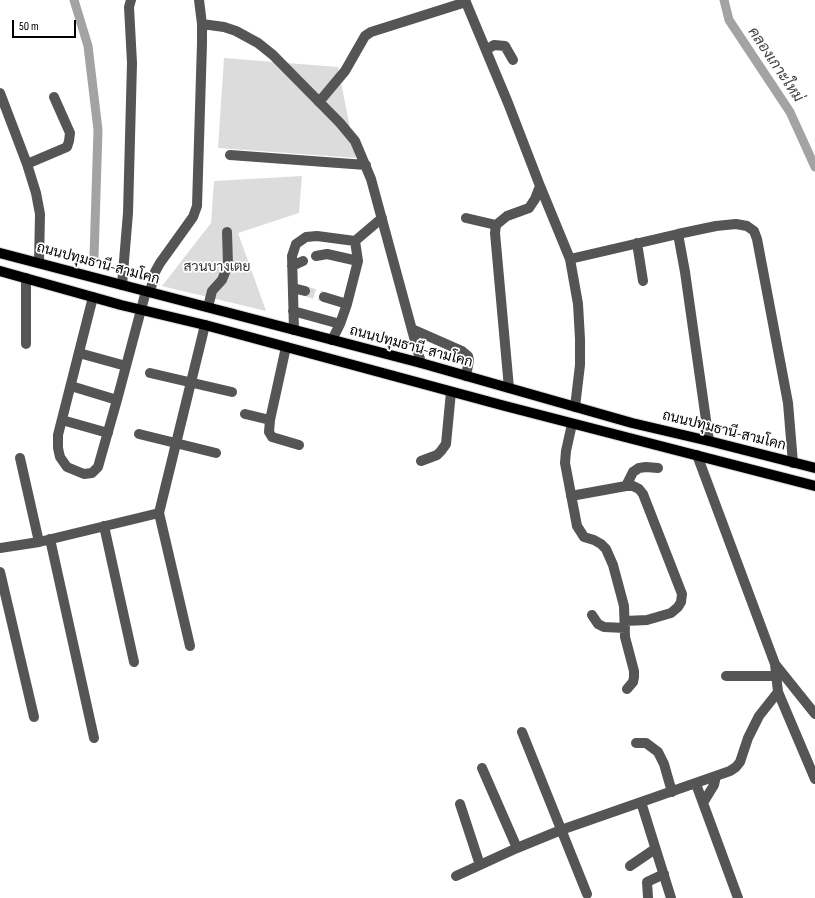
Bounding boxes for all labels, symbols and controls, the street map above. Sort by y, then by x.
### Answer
scale bar [14,12,78,38]
text: 50 m [19,19,39,34]
water label: คลองเกาะใหม่ [743,24,807,106]
street label: ถนนปทุมธานี-สามโคก [35,239,161,289]
park label: สวนบางเตย [183,259,251,275]
street label: ถนนปทุมธานี-สามโคก [348,322,474,372]
street label: ถนนปทุมธานี-สามโคก [660,408,788,454]

